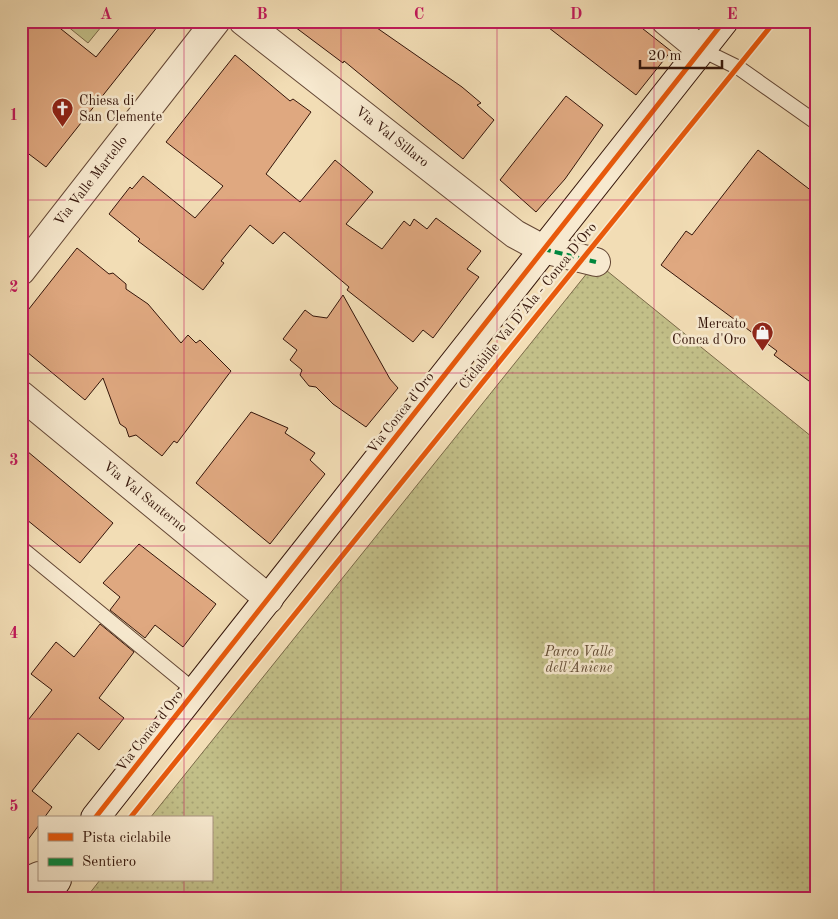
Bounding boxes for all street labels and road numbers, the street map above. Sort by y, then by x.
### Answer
street label: Via Val Sillaro [353,104,431,170]
street label: Via Valle Martello [52,133,130,228]
street label: Ciclablile Val D'Ala - Conca D'Oro [457,220,599,392]
street label: Via Conca d'Oro [365,370,437,456]
street label: Via Val Santerno [100,459,190,535]
street label: Via Conca d'Oro [114,688,186,774]

